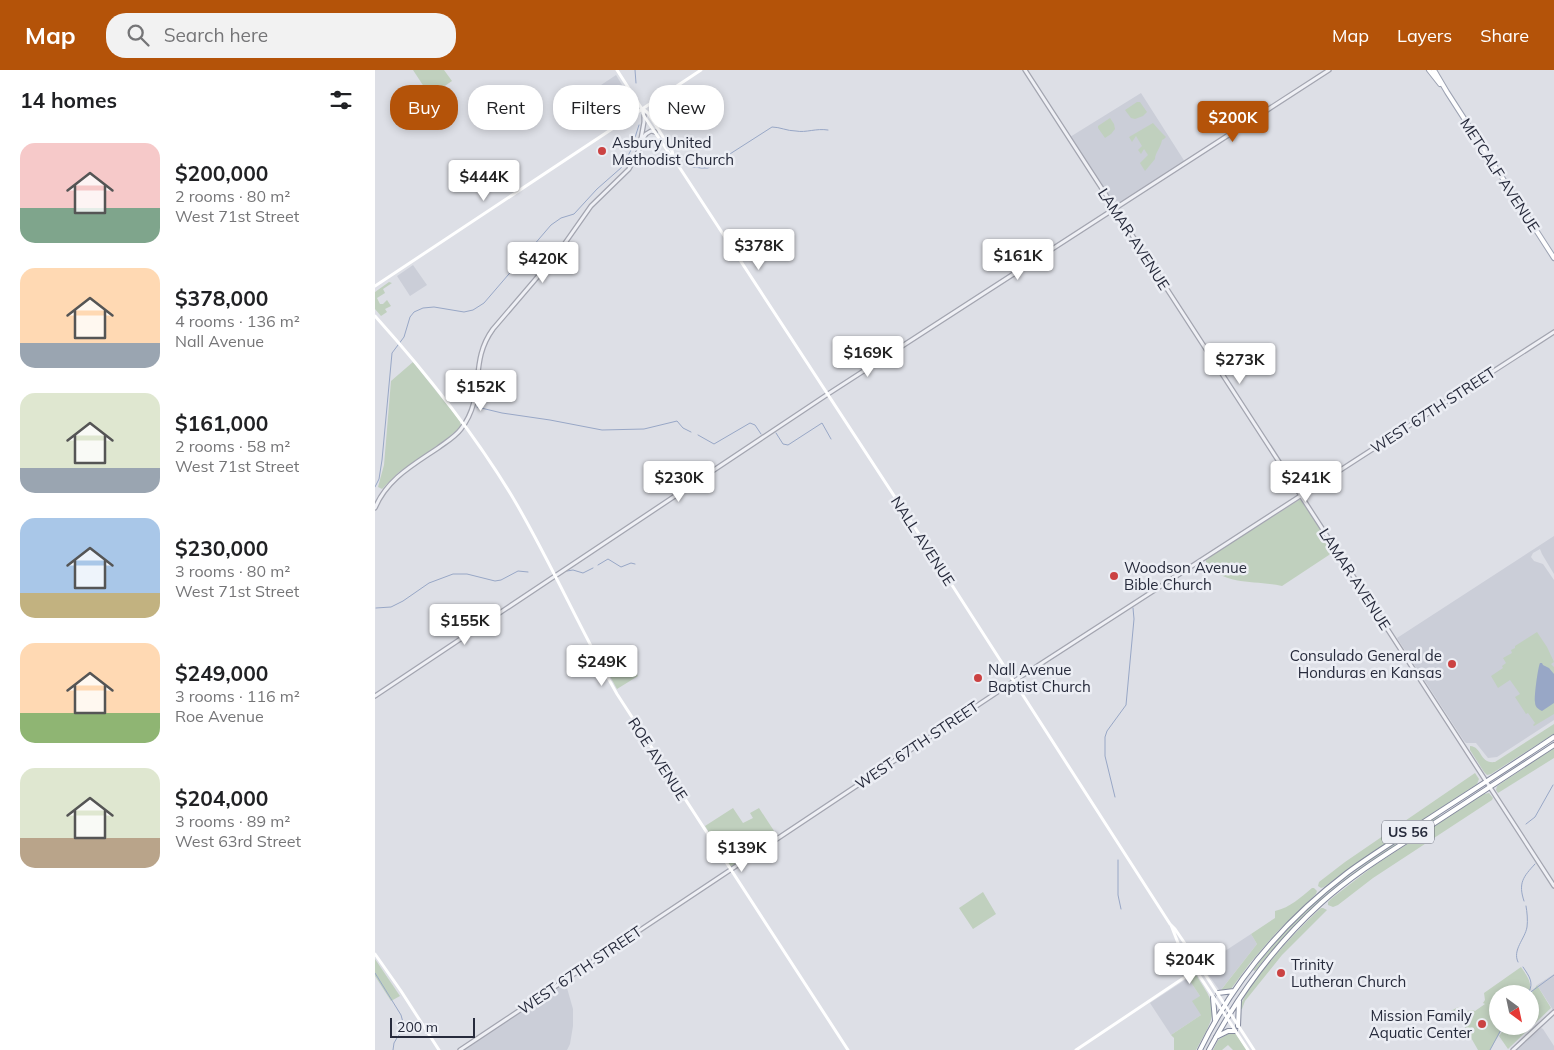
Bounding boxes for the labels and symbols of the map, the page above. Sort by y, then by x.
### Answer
pin: $200K [1198,100,1268,143]
street label: METCALF AVENUE [1456,115,1544,236]
place label: Asbury United Methodist Church [612,133,734,169]
marker: Asbury United Methodist Church [596,145,608,157]
pin: $444K [449,160,519,202]
street label: LAMAR AVENUE [1094,185,1174,294]
pin: $378K [724,228,794,271]
pin: $161K [983,238,1053,281]
pin: $420K [508,242,578,284]
pin: $169K [833,336,903,378]
pin: $273K [1205,342,1275,385]
street label: WEST 67TH STREET [1367,363,1499,457]
pin: $152K [446,370,516,412]
pin: $230K [644,460,714,503]
pin: $241K [1271,460,1341,503]
street label: NALL AVENUE [887,493,959,590]
street label: LAMAR AVENUE [1315,525,1395,634]
place label: Woodson Avenue Bible Church [1124,558,1247,594]
marker: Woodson Avenue Bible Church [1108,570,1120,582]
pin: $155K [430,604,500,646]
pin: $249K [567,644,637,687]
place label: Consulado General de Honduras en Kansas [1290,646,1442,682]
marker: Consulado General de Honduras en Kansas [1446,658,1458,670]
place label: Nall Avenue Baptist Church [988,660,1091,696]
marker: Nall Avenue Baptist Church [972,672,984,684]
street label: WEST 67TH STREET [852,697,982,793]
street label: ROE AVENUE [624,714,692,804]
road number: US 56 [1382,820,1434,844]
pin: $139K [707,830,777,873]
street label: WEST 67TH STREET [515,922,645,1018]
pin: $204K [1155,942,1225,985]
place label: Trinity Lutheran Church [1291,955,1406,991]
marker: Trinity Lutheran Church [1275,967,1287,979]
north arrow [1489,985,1539,1035]
place label: Mission Family Aquatic Center [1369,1006,1473,1042]
scale bar [390,1015,475,1038]
marker: Mission Family Aquatic Center [1476,1018,1488,1030]

